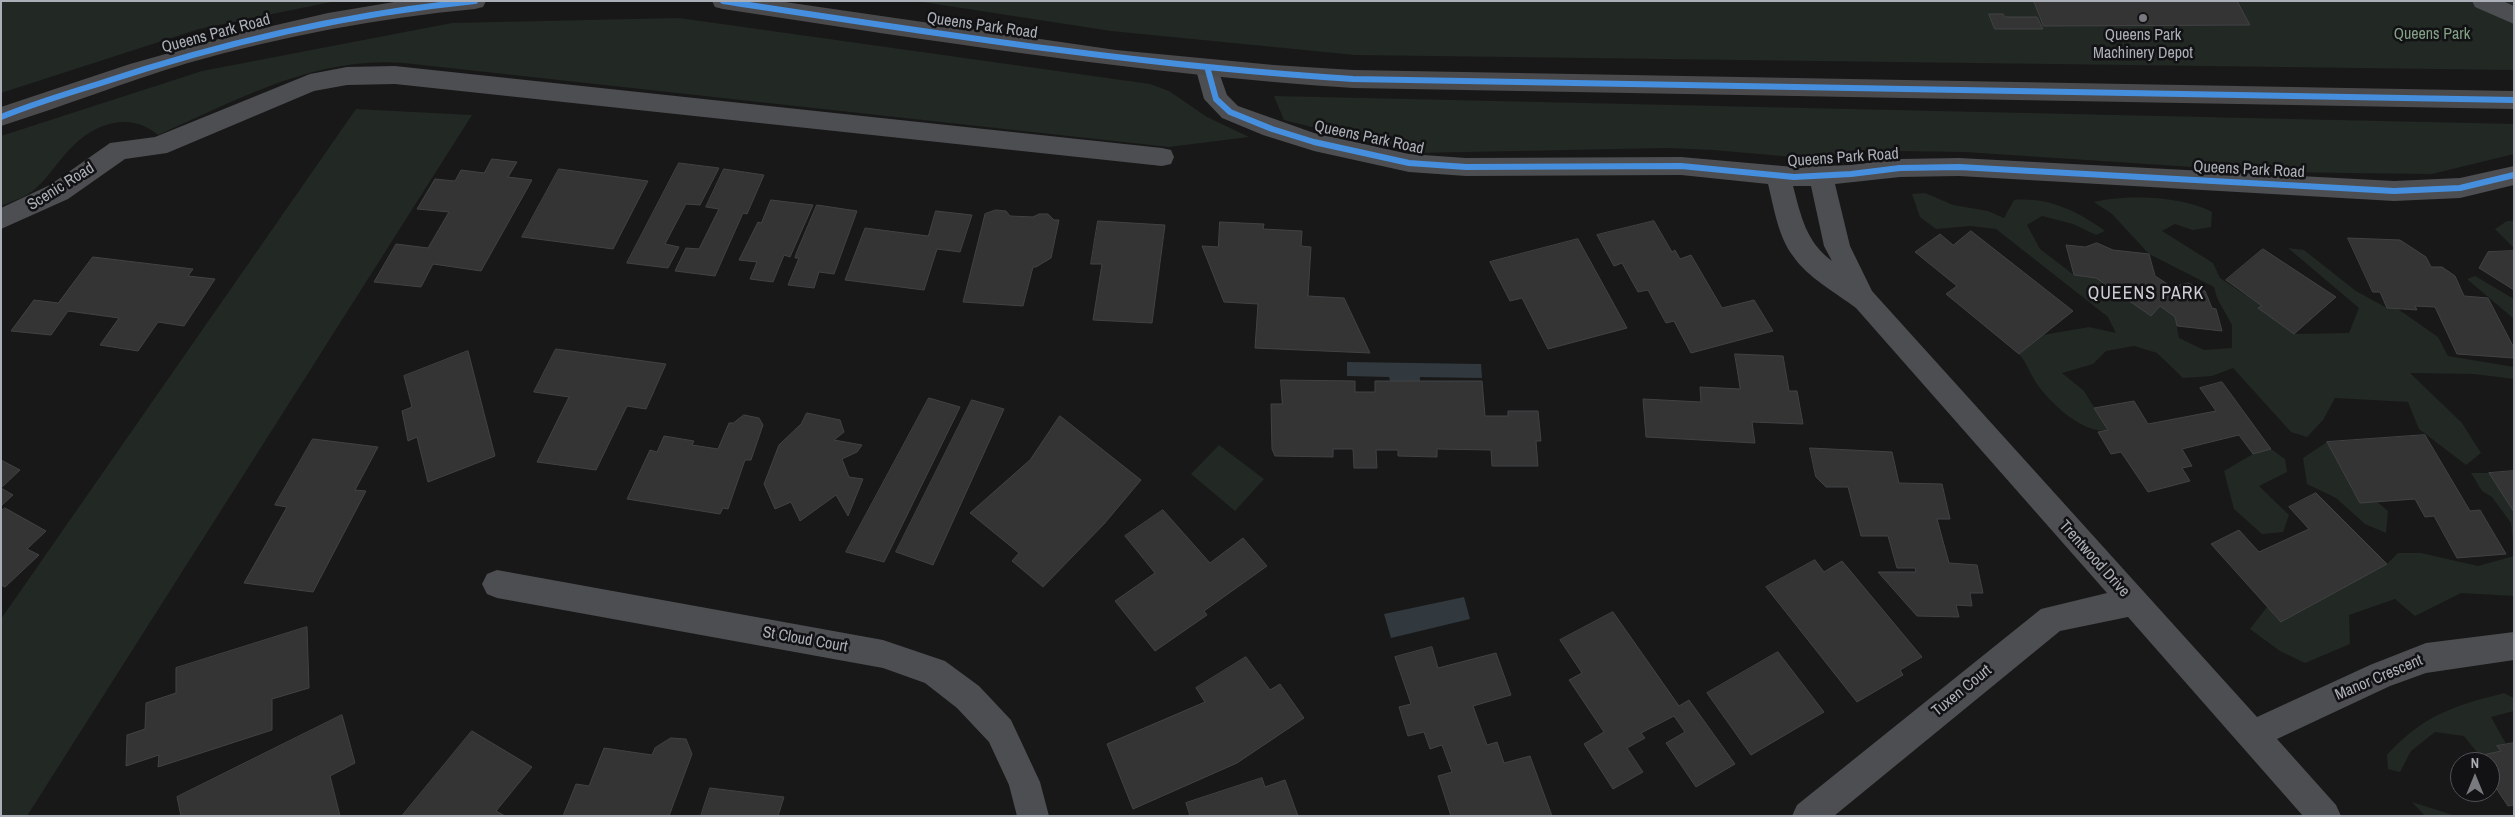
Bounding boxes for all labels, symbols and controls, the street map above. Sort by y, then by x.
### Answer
street label: Queens Park Road [925,9,1039,43]
street label: Queens Park Road [160,10,272,58]
marker: Queens Park Machinery Depot [2137,12,2149,24]
park label: Queens Park [2394,25,2470,45]
place label: Queens Park Machinery Depot [2093,26,2193,64]
street label: Queens Park Road [1312,117,1426,159]
street label: Queens Park Road [1787,145,1899,171]
street label: Queens Park Road [2193,157,2305,183]
street label: Scenic Road [24,159,98,215]
district label: QUEENS PARK [2086,283,2206,305]
street label: Trentwood Drive [2055,517,2133,601]
street label: St Cloud Court [761,623,849,657]
street label: Manor Crescent [2332,651,2426,705]
street label: Tuxen Court [1928,661,1996,721]
north arrow [2450,752,2500,802]
text: N [2471,754,2479,772]

